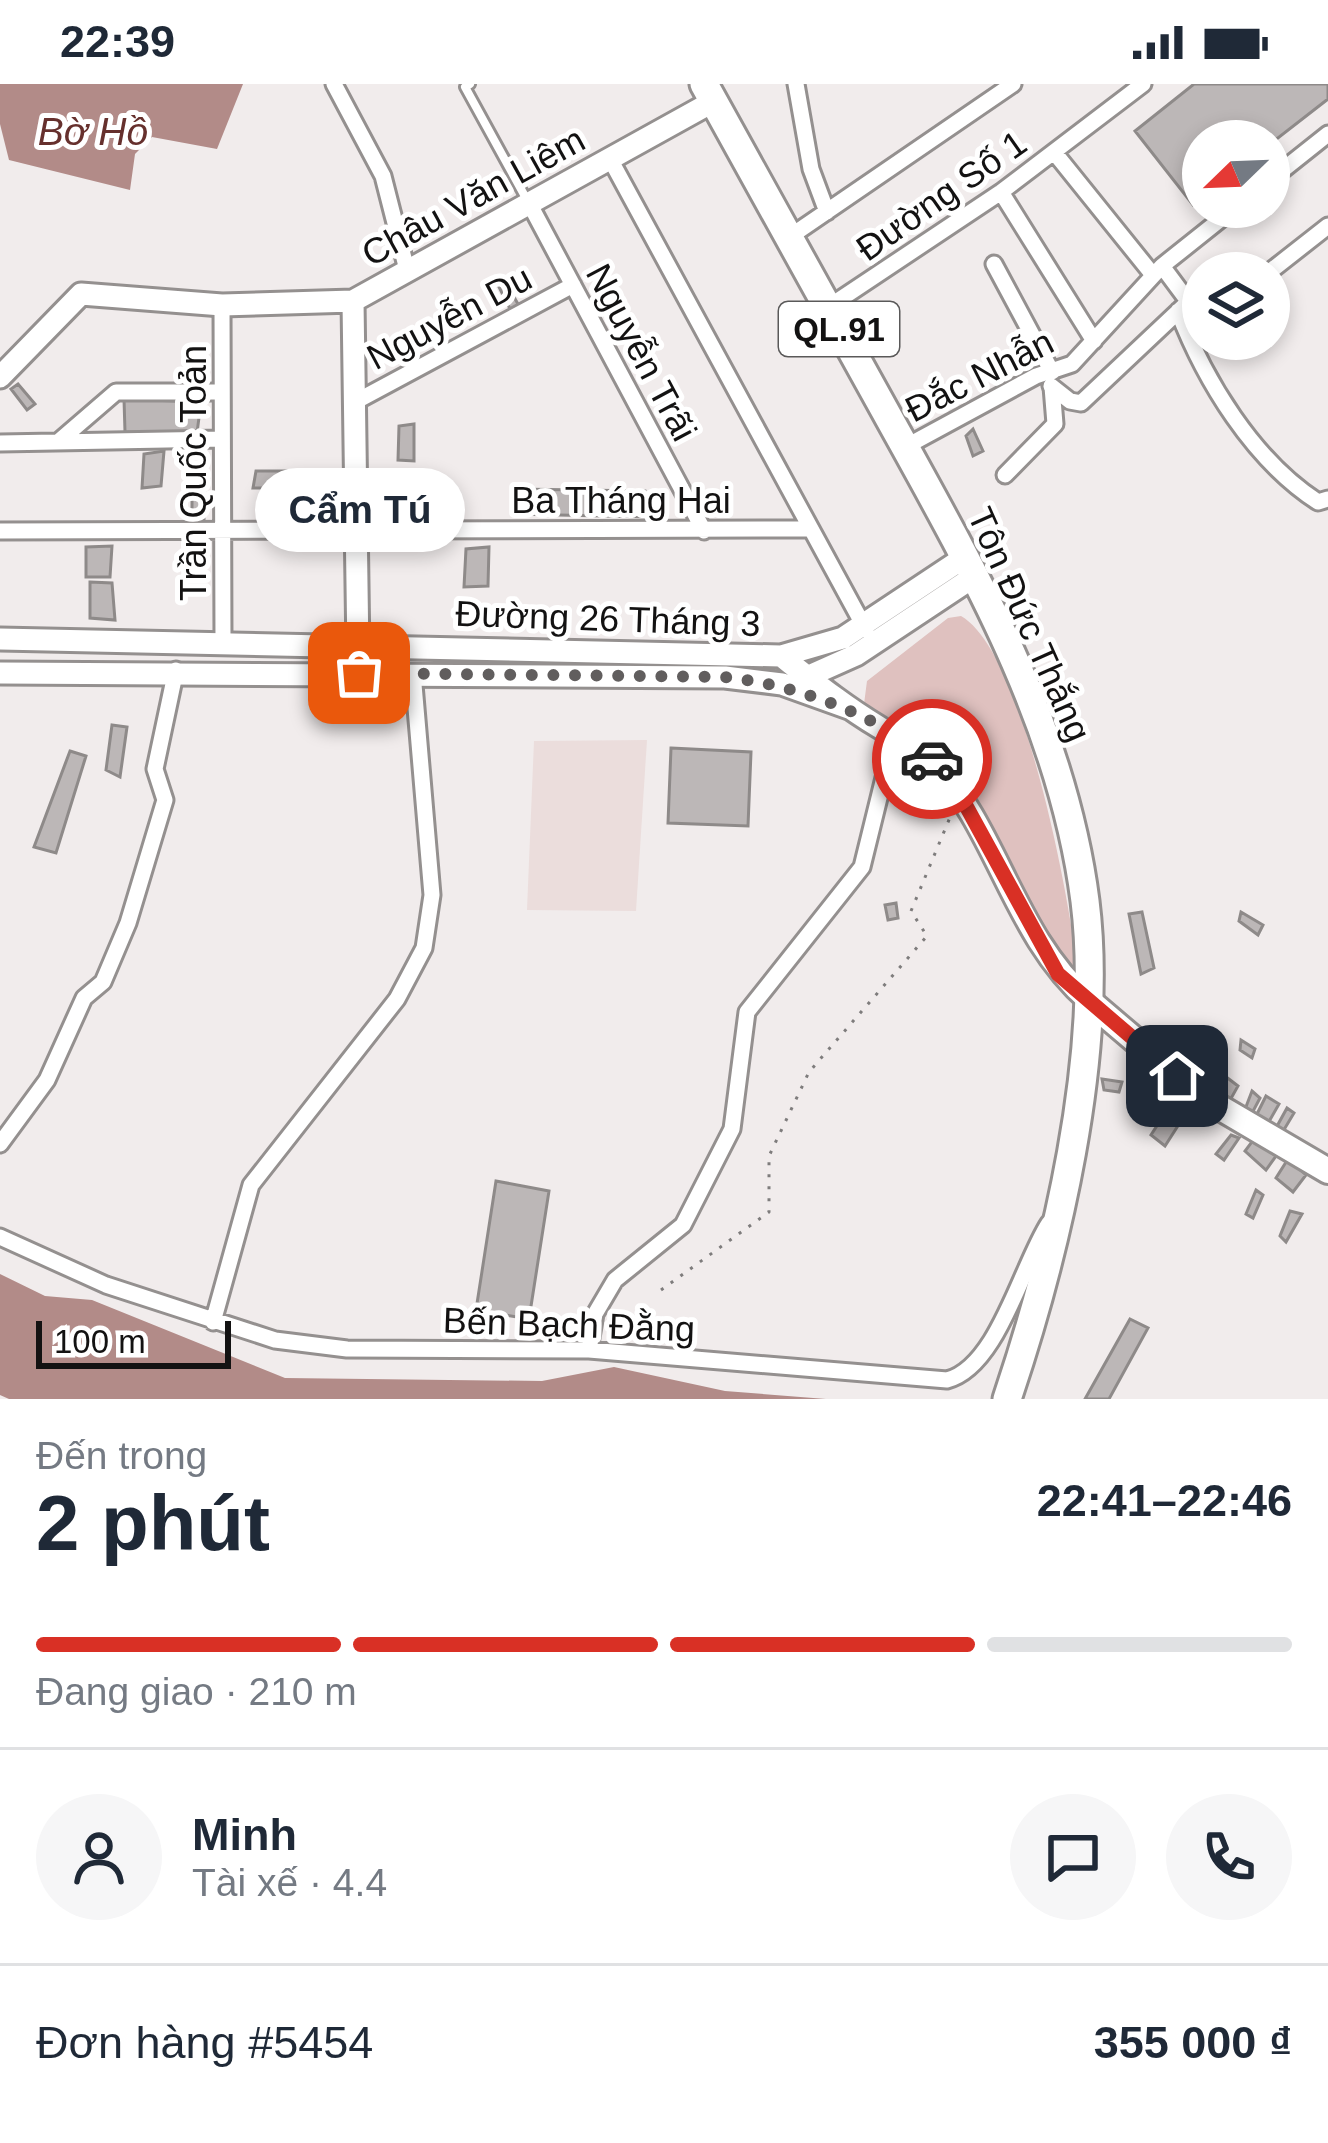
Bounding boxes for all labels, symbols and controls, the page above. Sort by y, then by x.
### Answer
text: 22:39 [60,16,175,67]
water label: Bờ Hồ [38,110,148,153]
street label: Châu Văn Liêm [355,118,592,275]
north arrow [1182,120,1290,228]
map controls [1182,120,1290,360]
street label: Đường Số 1 [849,122,1034,269]
button: layers [1182,252,1290,360]
street label: Nguyễn Du [360,257,538,378]
street label: Nguyễn Trãi [578,257,705,448]
road number: QL.91 [779,302,899,356]
street label: Đắc Nhẫn [899,321,1060,430]
street label: Trần Quốc Toản [173,345,214,601]
callout: Cẩm Tú [254,469,464,553]
street label: Ba Tháng Hai [511,480,731,521]
text: Cẩm Tú [288,488,432,531]
street label: Tôn Đức Thắng [960,501,1099,747]
street label: Đường 26 Tháng 3 [455,593,761,644]
pin [308,622,410,724]
icon: bag [326,640,392,706]
courier [872,699,992,819]
icon: car [899,726,965,792]
pin [1126,1025,1228,1127]
icon: home [1144,1043,1210,1109]
street label: Bến Bạch Đằng [442,1300,696,1349]
scale bar [36,1315,231,1368]
text: 100 m [54,1323,146,1360]
text: Đến trong [36,1434,207,1477]
text: 22:41–22:46 [1037,1475,1292,1526]
text: 2 phút [36,1479,270,1567]
text: Đang giao · 210 m [36,1670,357,1713]
button: person [36,1794,162,1920]
button: chat [1010,1794,1136,1920]
button: phone [1166,1794,1292,1920]
text: Minh [192,1809,297,1860]
text: Tài xế · 4.4 [192,1861,387,1904]
text: Đơn hàng #5454 [36,2017,373,2068]
text: 355 000 ₫ [1094,2017,1292,2068]

